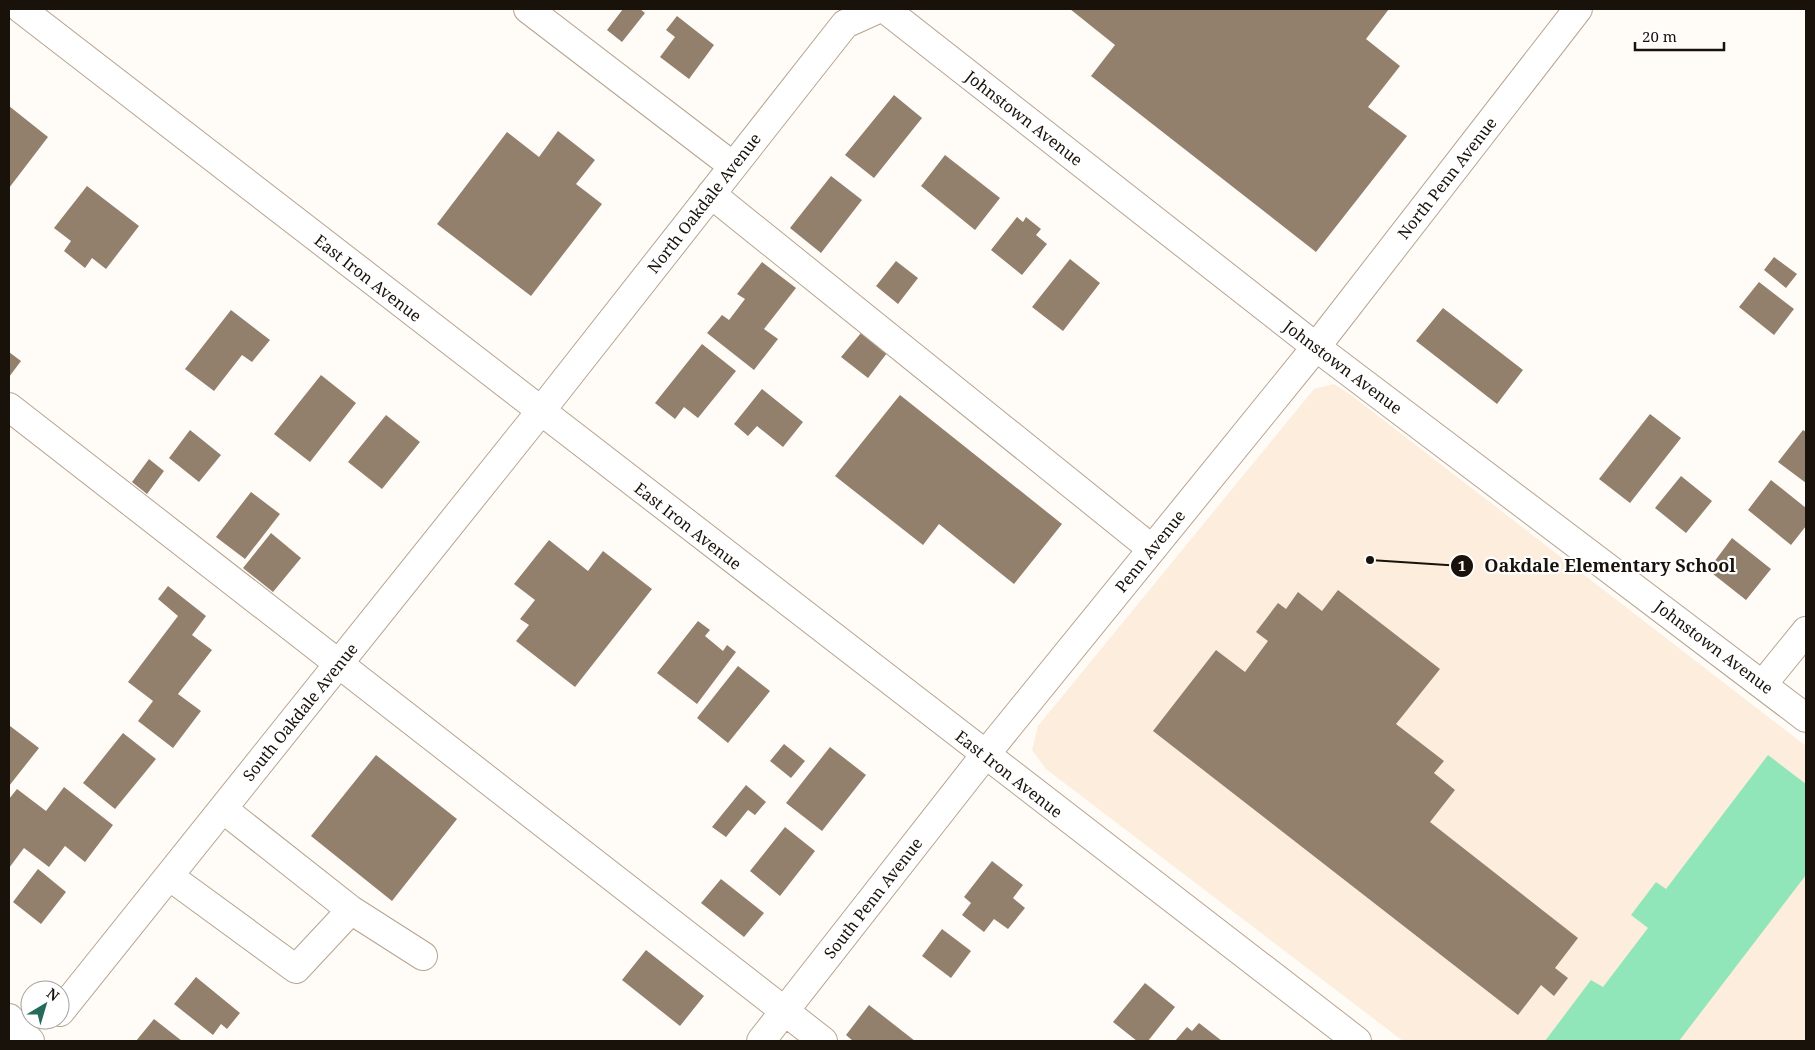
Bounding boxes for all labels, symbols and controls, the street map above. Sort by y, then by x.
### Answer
scale bar [1635,20,1724,52]
text: 20 m [1642,26,1677,46]
street label: Johnstown Avenue [960,65,1087,171]
street label: North Penn Avenue [1392,112,1502,244]
street label: North Oakdale Avenue [642,128,766,278]
street label: East Iron Avenue [310,229,426,327]
street label: Johnstown Avenue [1278,315,1407,419]
street label: East Iron Avenue [630,477,746,575]
street label: Penn Avenue [1110,505,1190,597]
callout: Oakdale Elementary School [1449,550,1745,583]
text: Oakdale Elementary School [1484,553,1736,577]
text: 1 [1458,555,1466,575]
street label: Johnstown Avenue [1649,595,1778,699]
street label: South Oakdale Avenue [237,638,363,786]
street label: East Iron Avenue [951,725,1067,823]
street label: South Penn Avenue [819,833,927,963]
north arrow [20,980,70,1030]
text: N [43,983,64,1005]

